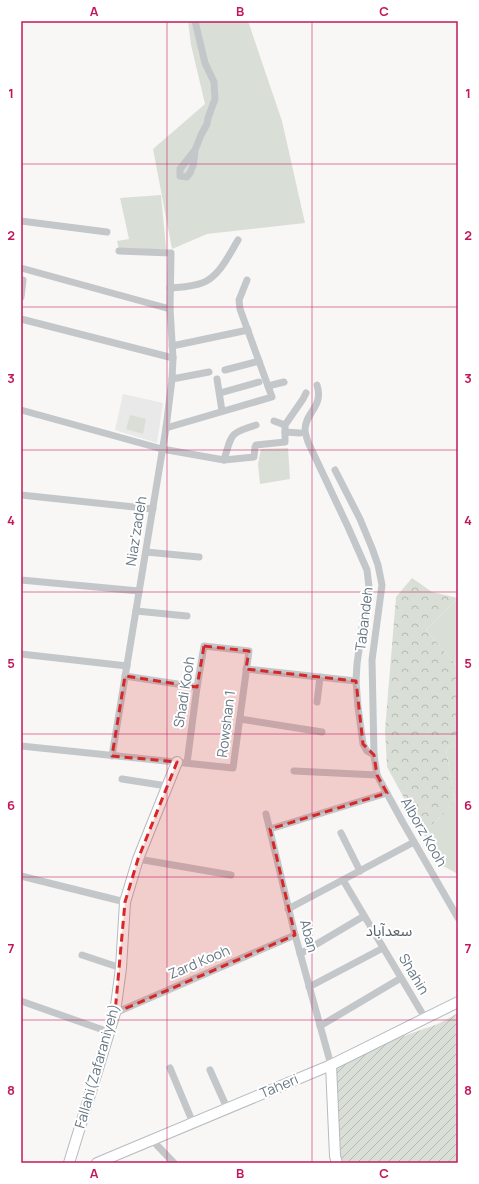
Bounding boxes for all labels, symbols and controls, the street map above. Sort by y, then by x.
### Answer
text: A [90,2,99,20]
text: B [236,2,244,20]
text: C [379,2,389,20]
text: 1 [8,84,14,102]
text: 1 [465,84,471,102]
text: 2 [7,226,15,244]
text: 2 [464,226,472,244]
text: 3 [7,369,15,387]
text: 3 [464,369,472,387]
street label: Niaz'zadeh [121,495,150,567]
text: 4 [7,511,15,529]
text: 4 [464,511,472,529]
street label: Tabandeh [350,586,377,652]
text: 5 [7,654,15,672]
text: 5 [464,654,472,672]
street label: Shadi Kooh [169,655,198,729]
street label: Rowshan 1 [212,689,239,759]
street label: Alborz Kooh [397,794,452,870]
text: 6 [7,796,15,814]
text: 6 [464,796,472,814]
street label: Aban [296,917,323,954]
district label: سعدآباد [366,920,413,941]
text: 7 [8,939,15,957]
text: 7 [465,939,472,957]
street label: Zard Kooh [165,940,232,983]
street label: Shahin [395,950,434,998]
street label: Fallahi(Zafaraniyeh) [70,1001,123,1130]
street label: Taheri [257,1069,301,1102]
text: 8 [7,1081,15,1099]
text: 8 [464,1081,472,1099]
text: A [90,1164,99,1182]
text: B [236,1164,244,1182]
text: C [379,1164,389,1182]

